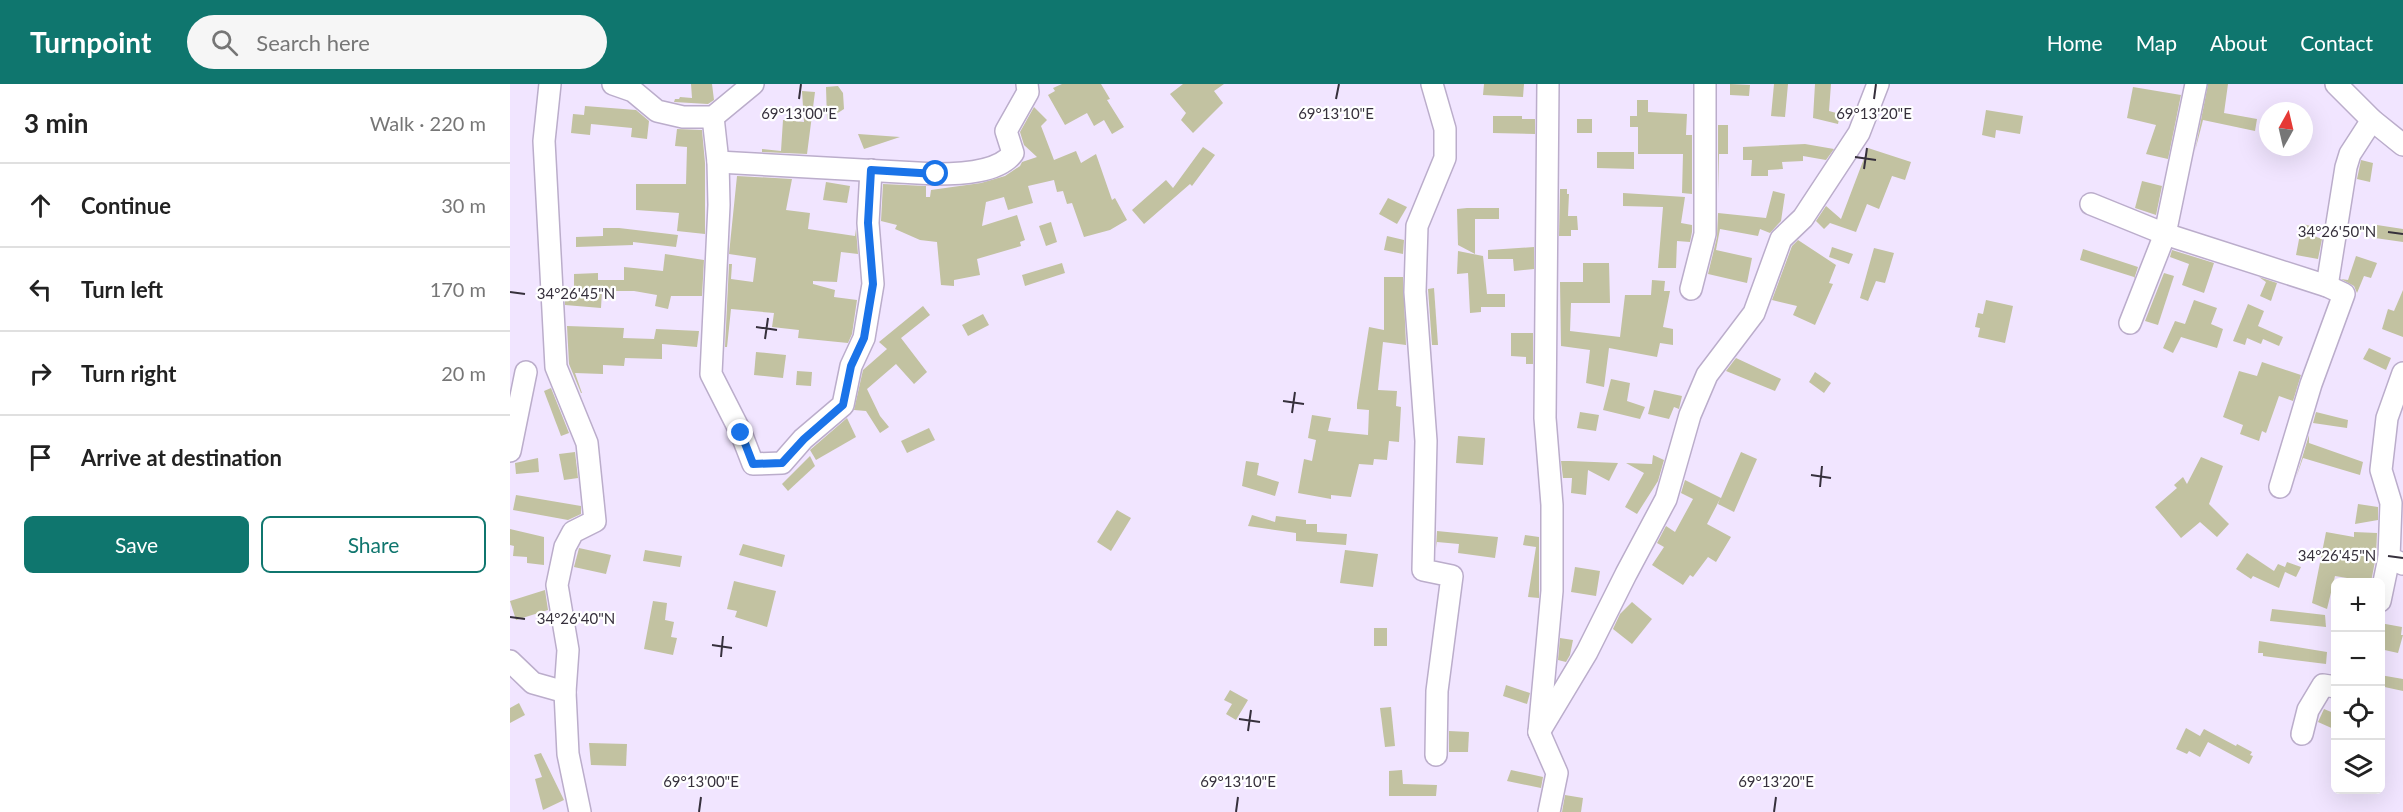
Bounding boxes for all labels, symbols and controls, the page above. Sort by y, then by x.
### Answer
search box [187,15,607,69]
text: Turnpoint [30,25,151,59]
icon: search [208,26,241,59]
text: Search here [256,29,370,56]
text: Home [2047,30,2103,55]
text: Map [2136,30,2177,55]
text: About [2210,30,2267,55]
text: Contact [2300,30,2373,55]
north arrow [2259,102,2313,156]
text: 69°13'00"E [761,104,837,122]
text: 69°13'10"E [1298,104,1374,122]
text: 69°13'20"E [1836,104,1912,122]
text: 3 min [24,107,88,139]
text: Walk · 220 m [370,111,486,135]
route start [922,160,948,186]
icon: ahead [24,189,57,222]
text: Continue [81,192,171,219]
text: 30 m [441,193,486,217]
text: 34°26'50"N [2298,222,2376,240]
icon: left [24,273,57,306]
text: Turn left [81,276,163,303]
text: 170 m [430,277,486,301]
text: 34°26'45"N [537,284,615,302]
icon: right [24,357,57,390]
text: Turn right [81,360,176,387]
text: 20 m [441,361,486,385]
route end [727,419,753,445]
icon: arrive [24,441,57,474]
text: Arrive at destination [81,444,282,471]
button: Save [24,516,249,573]
button: Share [261,516,486,573]
text: 34°26'45"N [2298,546,2376,564]
map controls [2331,578,2385,794]
button: + [2331,578,2385,632]
text: 34°26'40"N [537,609,615,627]
button: − [2331,632,2385,686]
button: locate [2331,686,2385,740]
button: layers [2331,740,2385,794]
text: 69°13'00"E [663,772,739,790]
text: 69°13'10"E [1200,772,1276,790]
text: 69°13'20"E [1738,772,1814,790]

